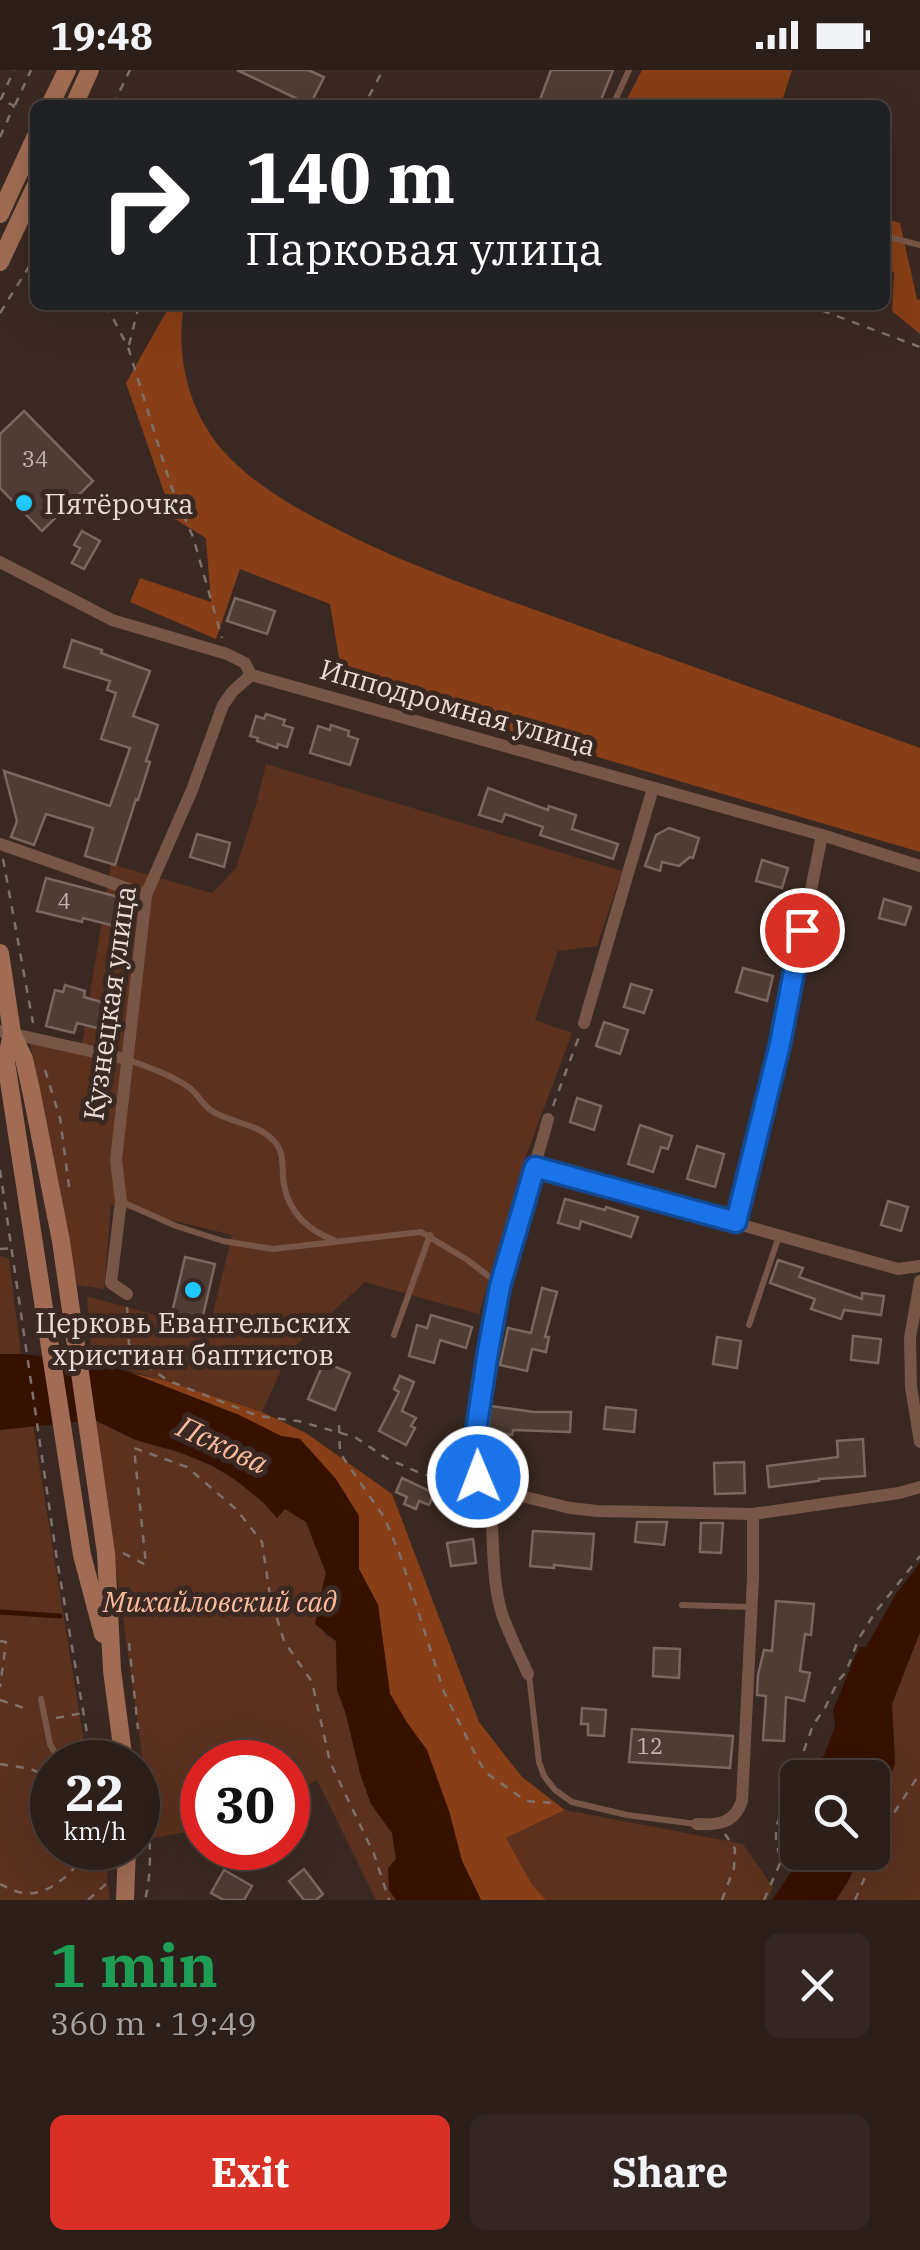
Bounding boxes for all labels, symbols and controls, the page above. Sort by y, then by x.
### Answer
text: 19:48 [50,11,153,60]
text: 140 m [245,131,455,222]
icon: right [80,140,210,270]
text: Парковая улица [245,219,603,277]
house number: 34 [22,444,48,473]
place label: Пятёрочка [44,485,194,522]
marker: Пятёрочка [13,492,35,514]
street label: Ипподромная улица [316,650,600,764]
street label: Кузнецкая улица [74,883,144,1123]
house number: 4 [57,886,71,915]
pin [760,888,845,973]
icon: arrive [775,903,830,958]
marker: Церковь Евангельских христиан баптистов [182,1279,204,1301]
place label: Церковь Евангельских христиан баптистов [35,1304,351,1373]
water label: Пскова [170,1406,275,1482]
position arrow [426,1425,530,1529]
park label: Михайловский сад [102,1583,337,1620]
house number: 12 [637,1731,663,1760]
speed limit sign: 30 [180,1740,310,1870]
text: 22 [65,1760,125,1825]
map controls [780,1760,890,1870]
button: search [780,1760,890,1870]
text: km/h [63,1814,127,1847]
text: 1 min [50,1925,218,2004]
button: close [765,1933,870,2038]
text: 360 m · 19:49 [50,2002,257,2044]
button: Exit [50,2115,450,2230]
button: Share [470,2115,870,2230]

